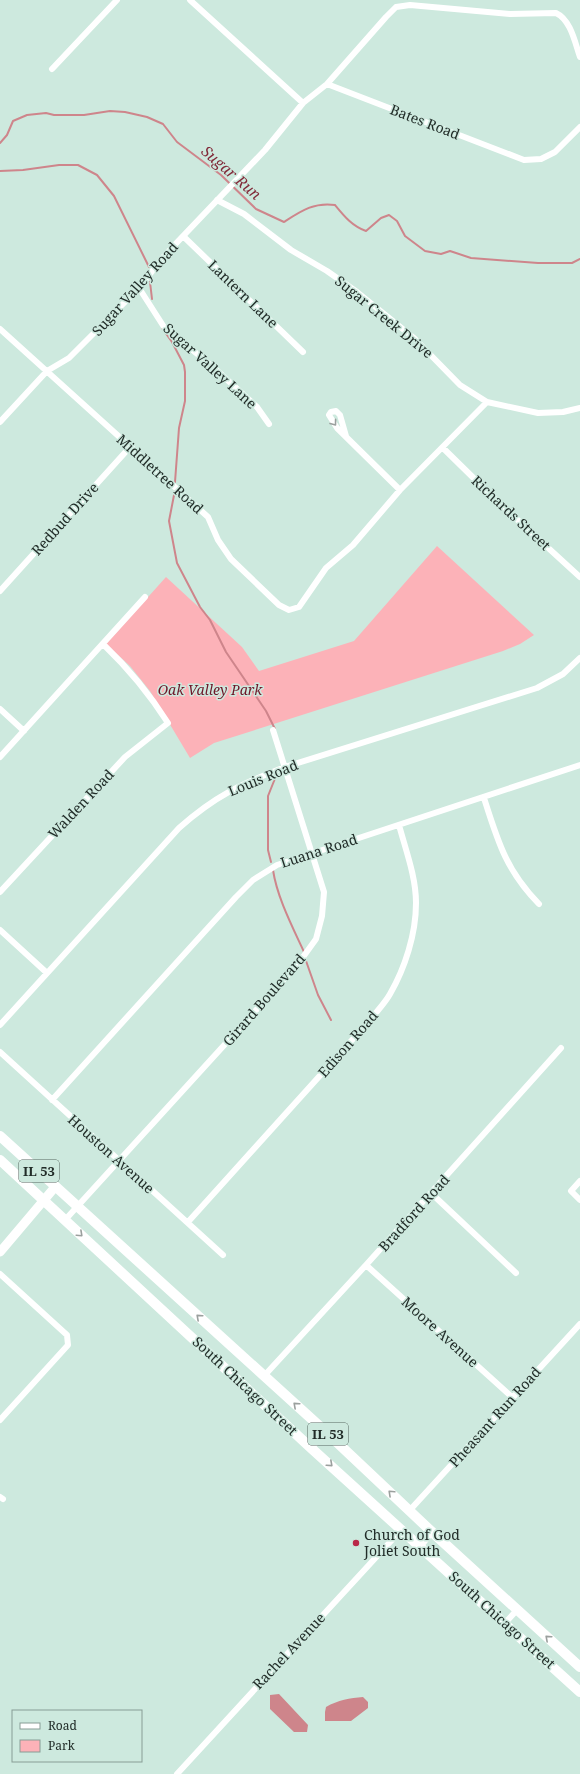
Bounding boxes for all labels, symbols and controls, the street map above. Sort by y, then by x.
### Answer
street label: Bates Road [388,100,463,144]
water label: Sugar Run [198,141,266,204]
street label: Sugar Valley Road [87,237,182,340]
street label: Lantern Lane [204,255,282,332]
street label: Sugar Creek Drive [331,271,437,362]
street label: Sugar Valley Lane [160,319,261,413]
one-way arrow [329,419,336,426]
street label: Middletree Road [113,430,208,518]
street label: Richards Street [468,471,555,554]
street label: Redbud Drive [27,478,102,559]
park label: Oak Valley Park [158,680,263,699]
street label: Louis Road [225,755,301,800]
street label: Walden Road [44,765,118,842]
street label: Luana Road [278,829,360,872]
street label: Girard Boulevard [218,949,309,1050]
street label: Edison Road [313,1006,382,1081]
street label: Houston Avenue [64,1110,159,1198]
road number: IL 53 [19,1160,59,1182]
street label: Bradford Road [374,1170,454,1255]
one-way arrow [75,1230,83,1237]
street label: Moore Avenue [398,1292,483,1371]
one-way arrow [196,1315,204,1322]
street label: South Chicago Street [189,1332,302,1439]
street label: Pheasant Run Road [444,1362,545,1471]
one-way arrow [293,1402,301,1409]
road number: IL 53 [308,1423,348,1445]
one-way arrow [325,1460,333,1467]
one-way arrow [388,1490,396,1498]
place label: Church of God Joliet South [363,1525,460,1560]
marker: Church of God Joliet South [351,1538,361,1548]
street label: South Chicago Street [445,1567,560,1673]
street label: Rachel Avenue [248,1608,329,1693]
one-way arrow [546,1636,553,1643]
legend [12,1710,142,1762]
text: Road [48,1717,78,1734]
text: Park [48,1737,76,1754]

